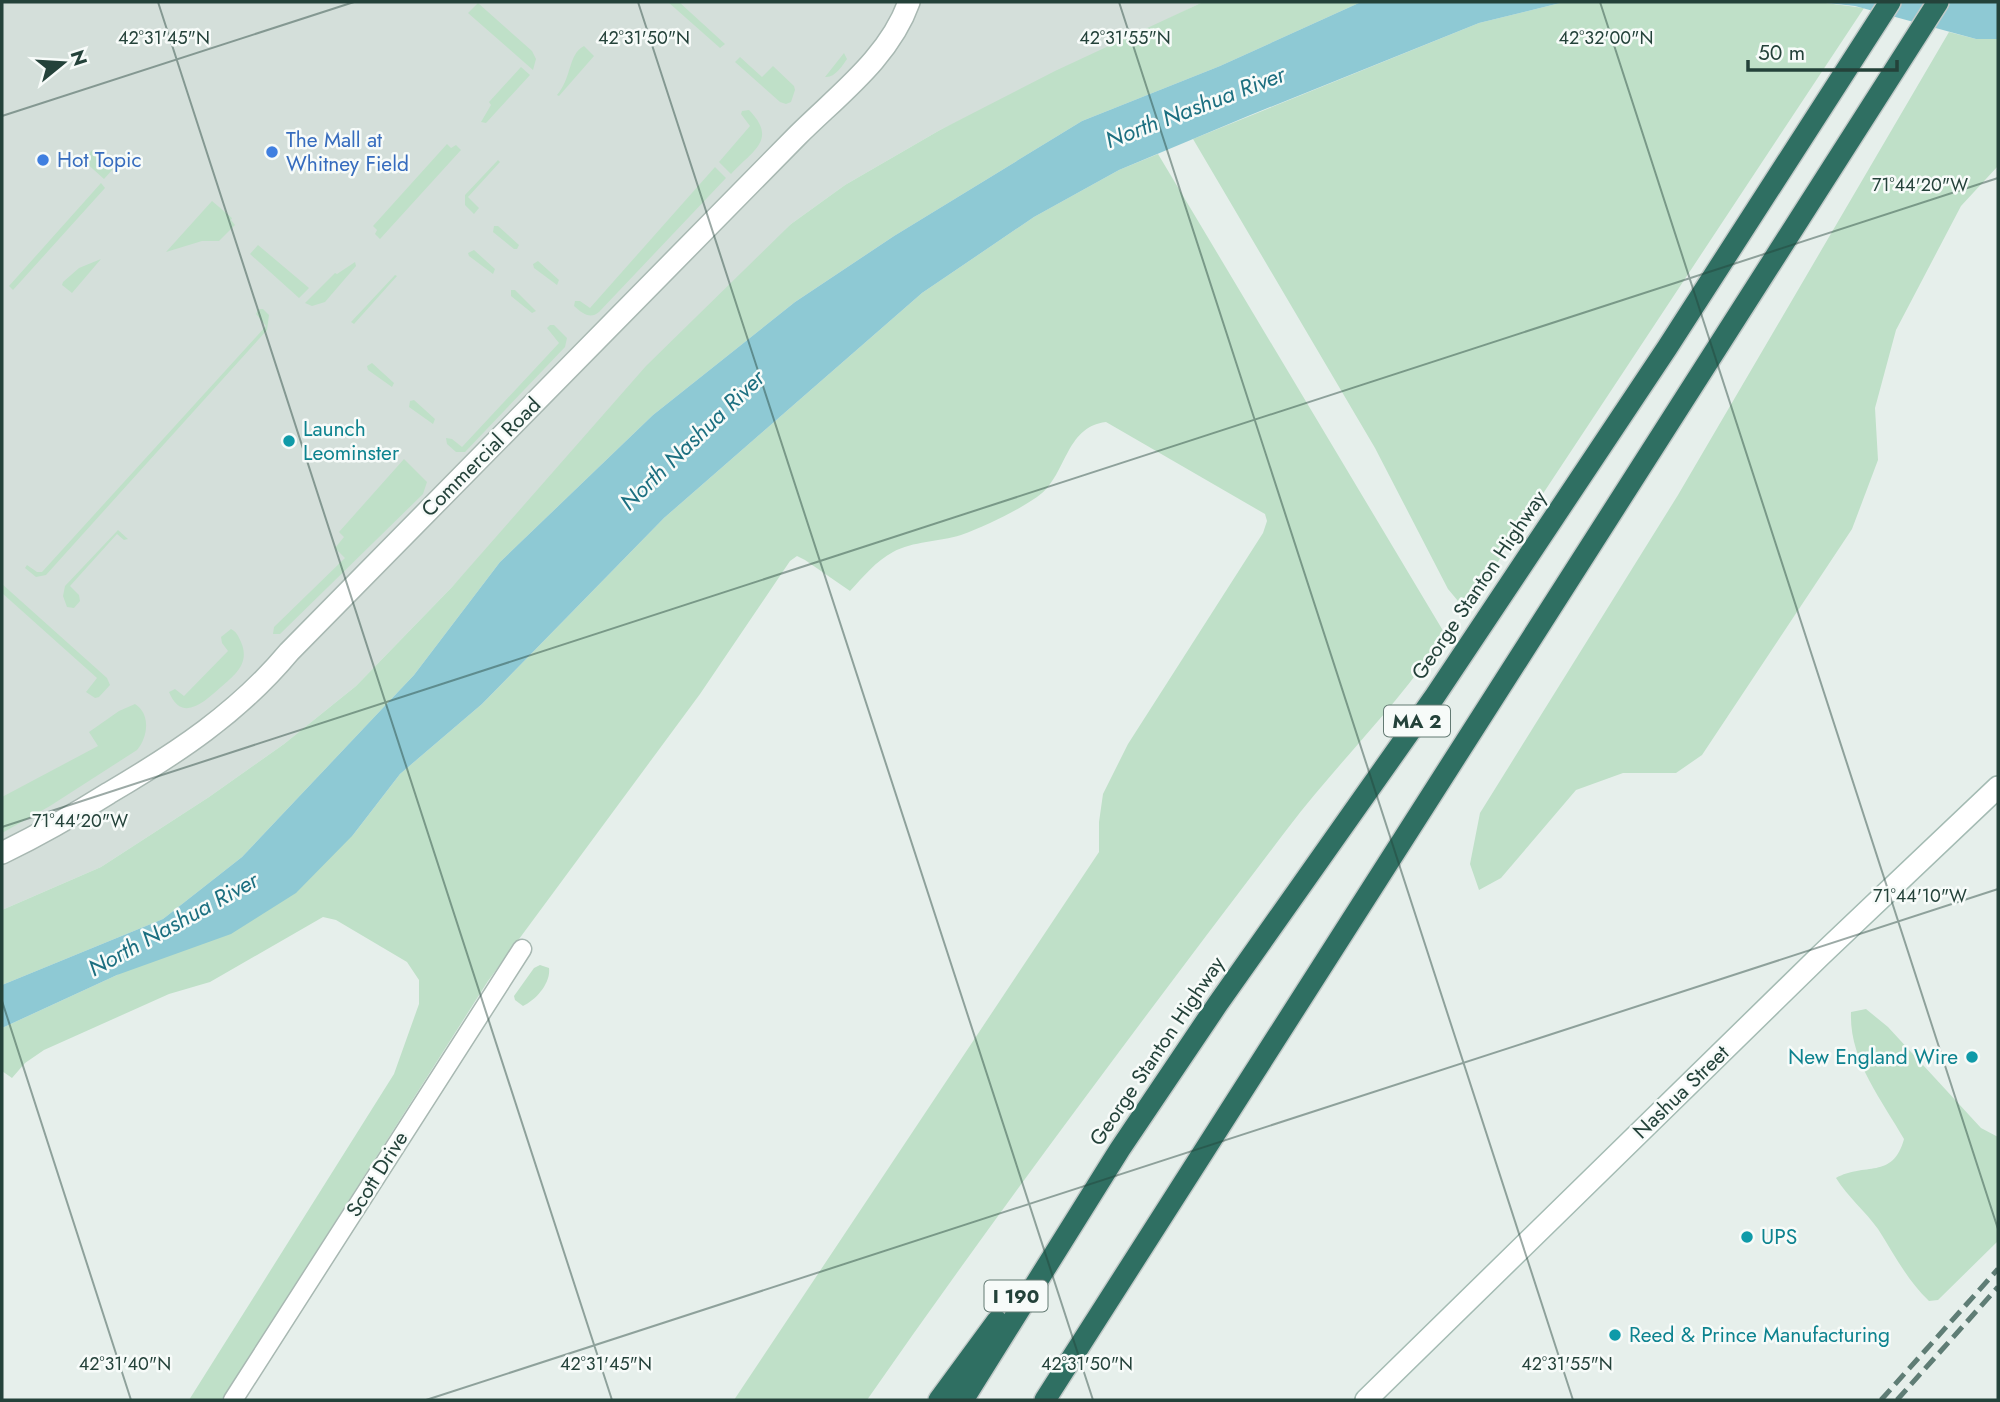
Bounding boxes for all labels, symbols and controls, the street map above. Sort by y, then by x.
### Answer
text: 42°31'45"N [118,25,210,51]
text: 42°31'50"N [598,25,690,51]
text: 42°31'55"N [1079,25,1171,51]
text: 42°32'00"N [1559,25,1653,51]
north arrow [28,28,98,98]
scale bar [1748,28,1897,72]
text: 50 m [1758,38,1805,68]
text: N [64,47,94,69]
water label: North Nashua River [1100,57,1291,157]
place label: The Mall at Whitney Field [286,125,409,179]
marker: The Mall at Whitney Field [264,144,280,160]
place label: Hot Topic [57,145,141,175]
marker: Hot Topic [35,152,51,168]
text: 71°44'20"W [1872,172,1968,198]
water label: North Nashua River [612,361,773,518]
street label: Commercial Road [414,390,548,524]
place label: Launch Leominster [303,414,400,468]
marker: Launch Leominster [281,433,297,449]
street label: George Stanton Highway [1404,484,1554,686]
road number: MA 2 [1384,706,1450,736]
text: 71°44'20"W [32,808,128,834]
water label: North Nashua River [82,862,266,985]
text: 71°44'10"W [1873,883,1967,909]
street label: George Stanton Highway [1082,950,1232,1152]
street label: Nashua Street [1626,1038,1736,1146]
place label: New England Wire [1788,1042,1958,1072]
marker: New England Wire [1964,1049,1980,1065]
street label: Scott Drive [339,1125,415,1223]
place label: UPS [1761,1222,1797,1252]
marker: UPS [1739,1229,1755,1245]
road number: I 190 [984,1280,1048,1312]
place label: Reed & Prince Manufacturing [1629,1320,1890,1350]
marker: Reed & Prince Manufacturing [1607,1327,1623,1343]
text: 42°31'40"N [79,1351,171,1377]
text: 42°31'45"N [560,1351,652,1377]
text: 42°31'50"N [1041,1351,1133,1377]
text: 42°31'55"N [1521,1351,1613,1377]

